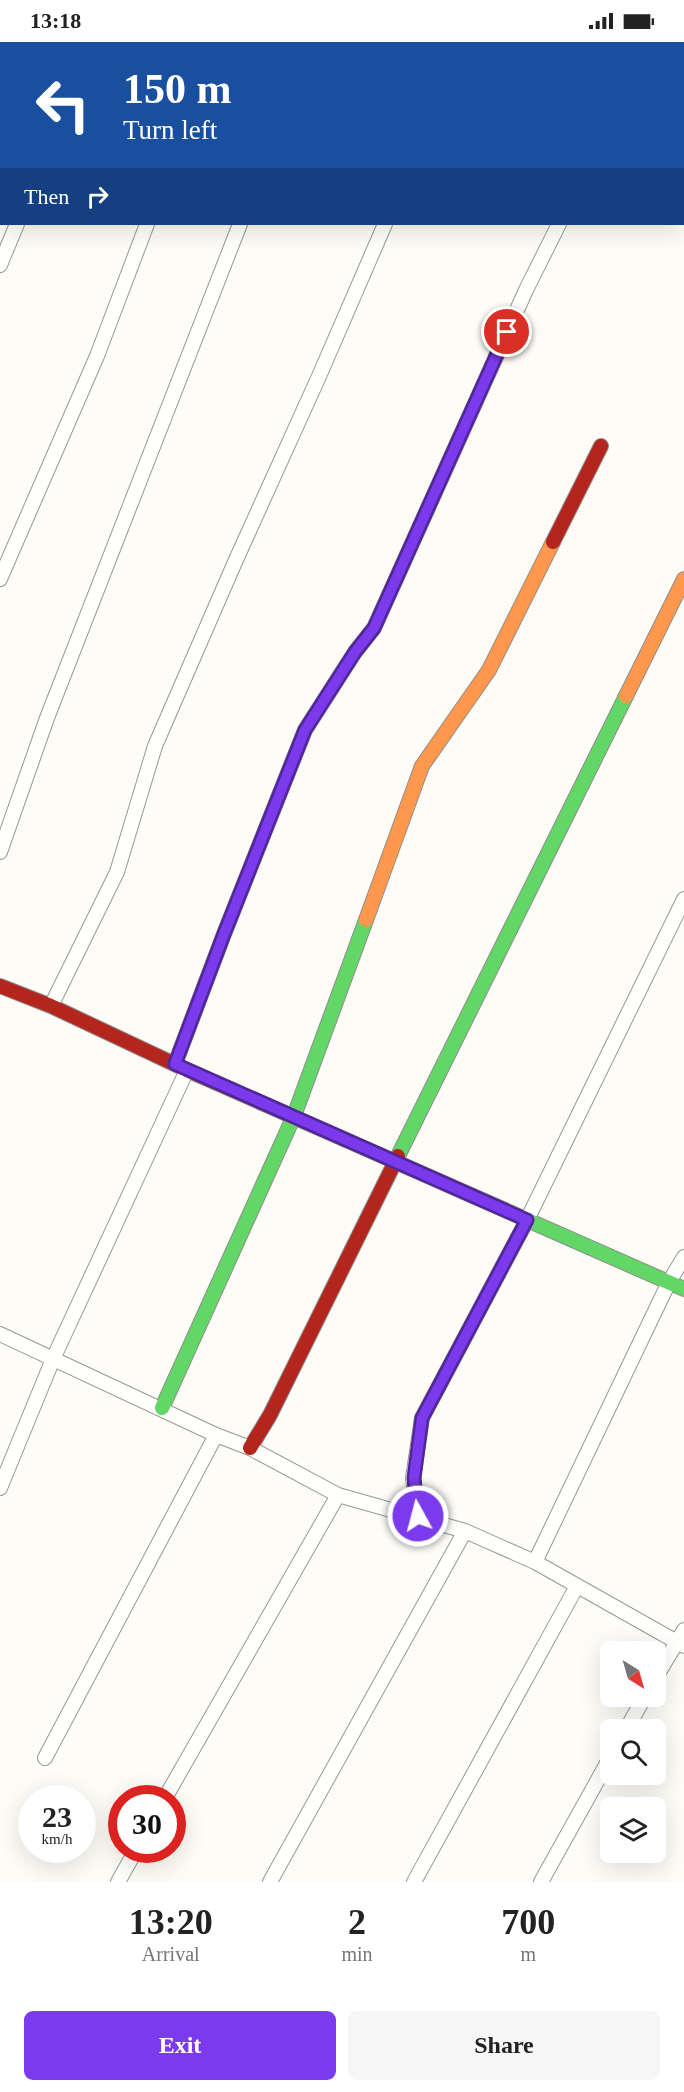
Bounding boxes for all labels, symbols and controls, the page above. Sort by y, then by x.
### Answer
text: 13:18 [30,8,81,33]
icon: left [24,66,102,144]
text: 150 m [123,66,232,112]
text: Turn left [123,115,217,145]
icon: right [81,180,114,213]
text: Then [24,184,69,209]
pin [481,306,532,357]
icon: arrive [490,315,523,348]
position arrow [386,1484,450,1548]
north arrow [600,1641,666,1707]
map controls [600,1641,666,1863]
button: search [600,1719,666,1785]
speed limit sign: 30 [108,1785,186,1863]
button: layers [600,1797,666,1863]
text: 23 [42,1800,72,1833]
text: km/h [42,1831,72,1847]
text: 13:20 [129,1902,213,1942]
text: 2 [348,1902,366,1942]
text: 700 [501,1902,555,1942]
text: Arrival [142,1943,200,1965]
text: min [341,1943,373,1965]
text: m [521,1943,536,1965]
button: Exit [24,2011,336,2080]
button: Share [348,2011,660,2080]

